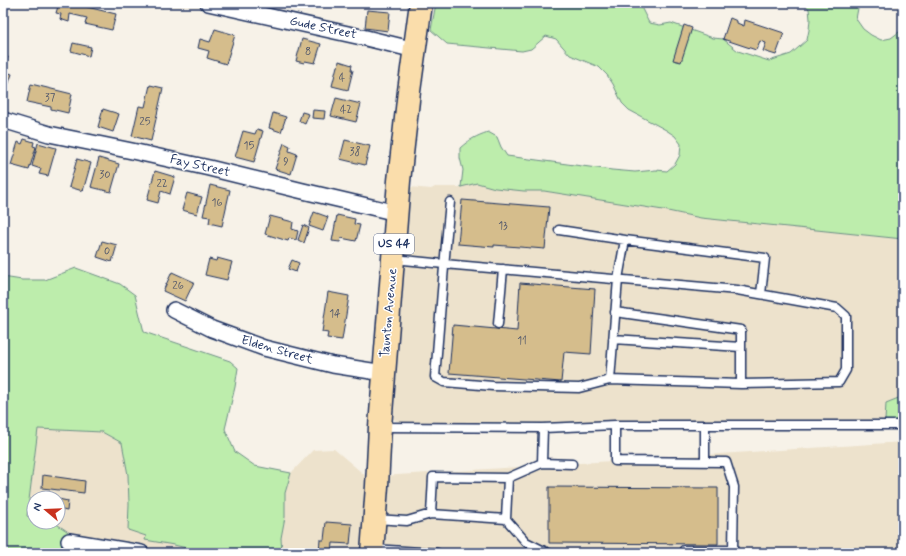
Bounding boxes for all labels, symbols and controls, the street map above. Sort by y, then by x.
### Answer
street label: Gude Street [288,13,358,43]
house number: 8 [305,45,311,59]
house number: 4 [339,71,346,85]
house number: 37 [45,91,56,105]
house number: 42 [340,103,352,117]
house number: 25 [139,115,151,129]
house number: 15 [244,139,255,153]
house number: 38 [350,145,361,159]
street label: Fay Street [168,151,232,181]
house number: 9 [283,155,289,169]
house number: 30 [99,168,111,182]
house number: 22 [156,177,168,191]
house number: 16 [212,196,223,210]
house number: 13 [498,219,508,233]
road number: US 44 [374,234,414,254]
house number: 0 [104,244,110,258]
street label: Taunton Avenue [377,268,401,358]
house number: 26 [172,279,184,293]
house number: 14 [329,307,341,321]
street label: Elden Street [239,332,315,368]
house number: 11 [517,334,527,348]
north arrow [26,490,66,530]
text: N [30,501,45,513]

